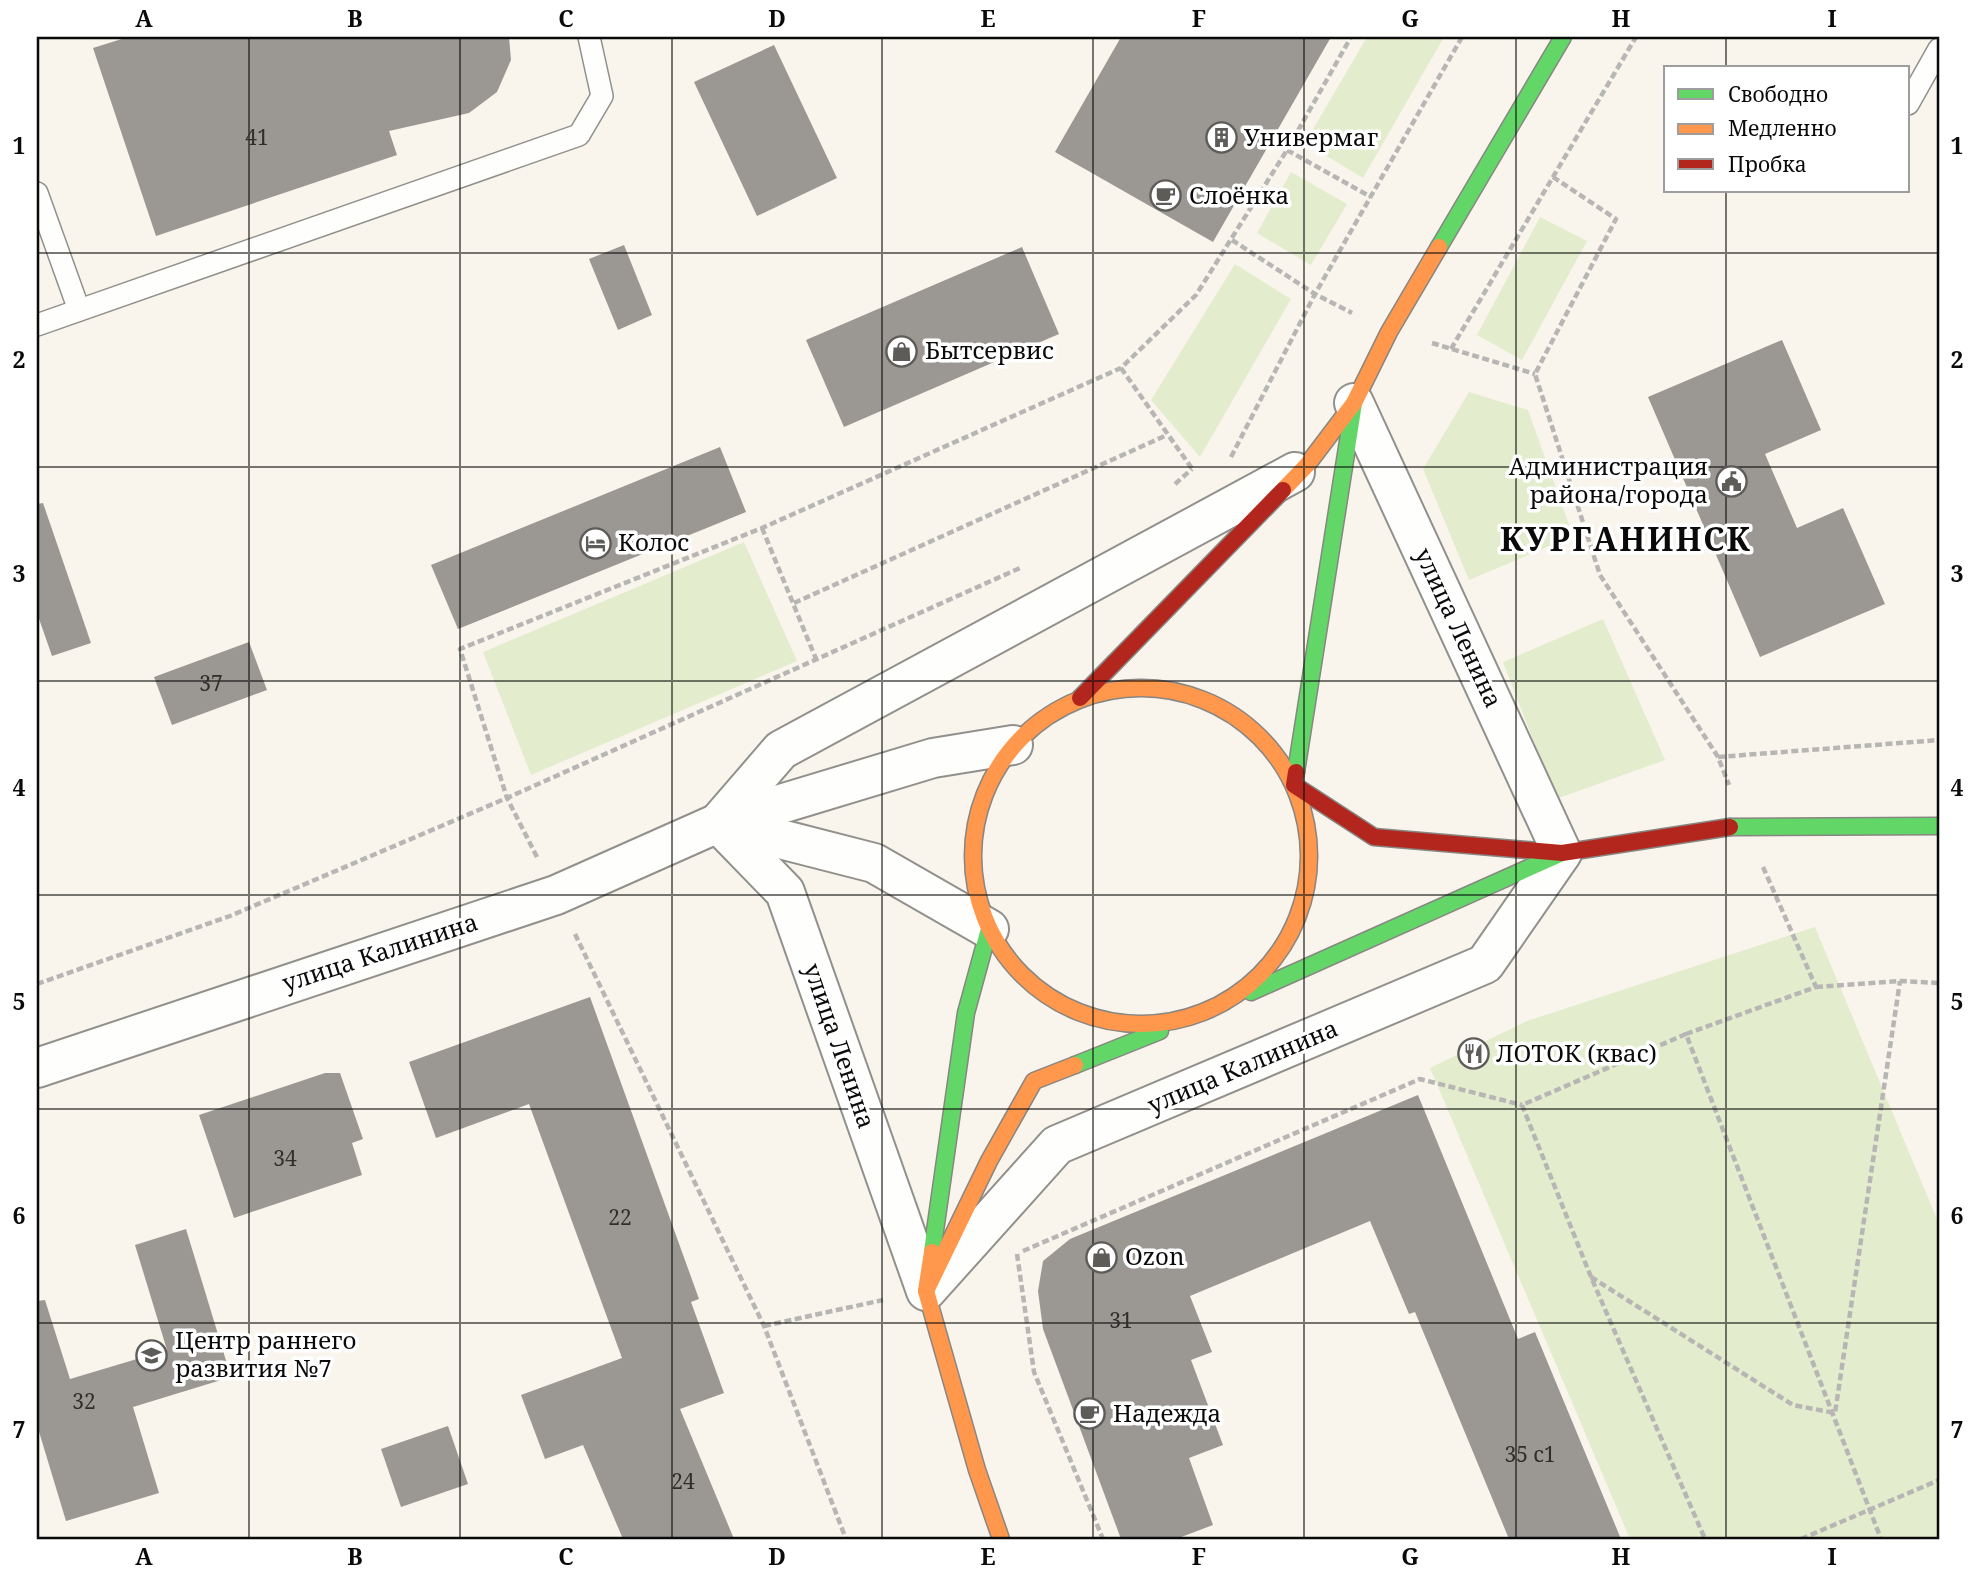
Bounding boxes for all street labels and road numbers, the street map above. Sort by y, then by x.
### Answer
street label: улица Ленина [1408,542,1511,713]
street label: улица Калинина [277,904,482,999]
street label: улица Ленина [797,958,884,1133]
street label: улица Калинина [1142,1011,1343,1121]

